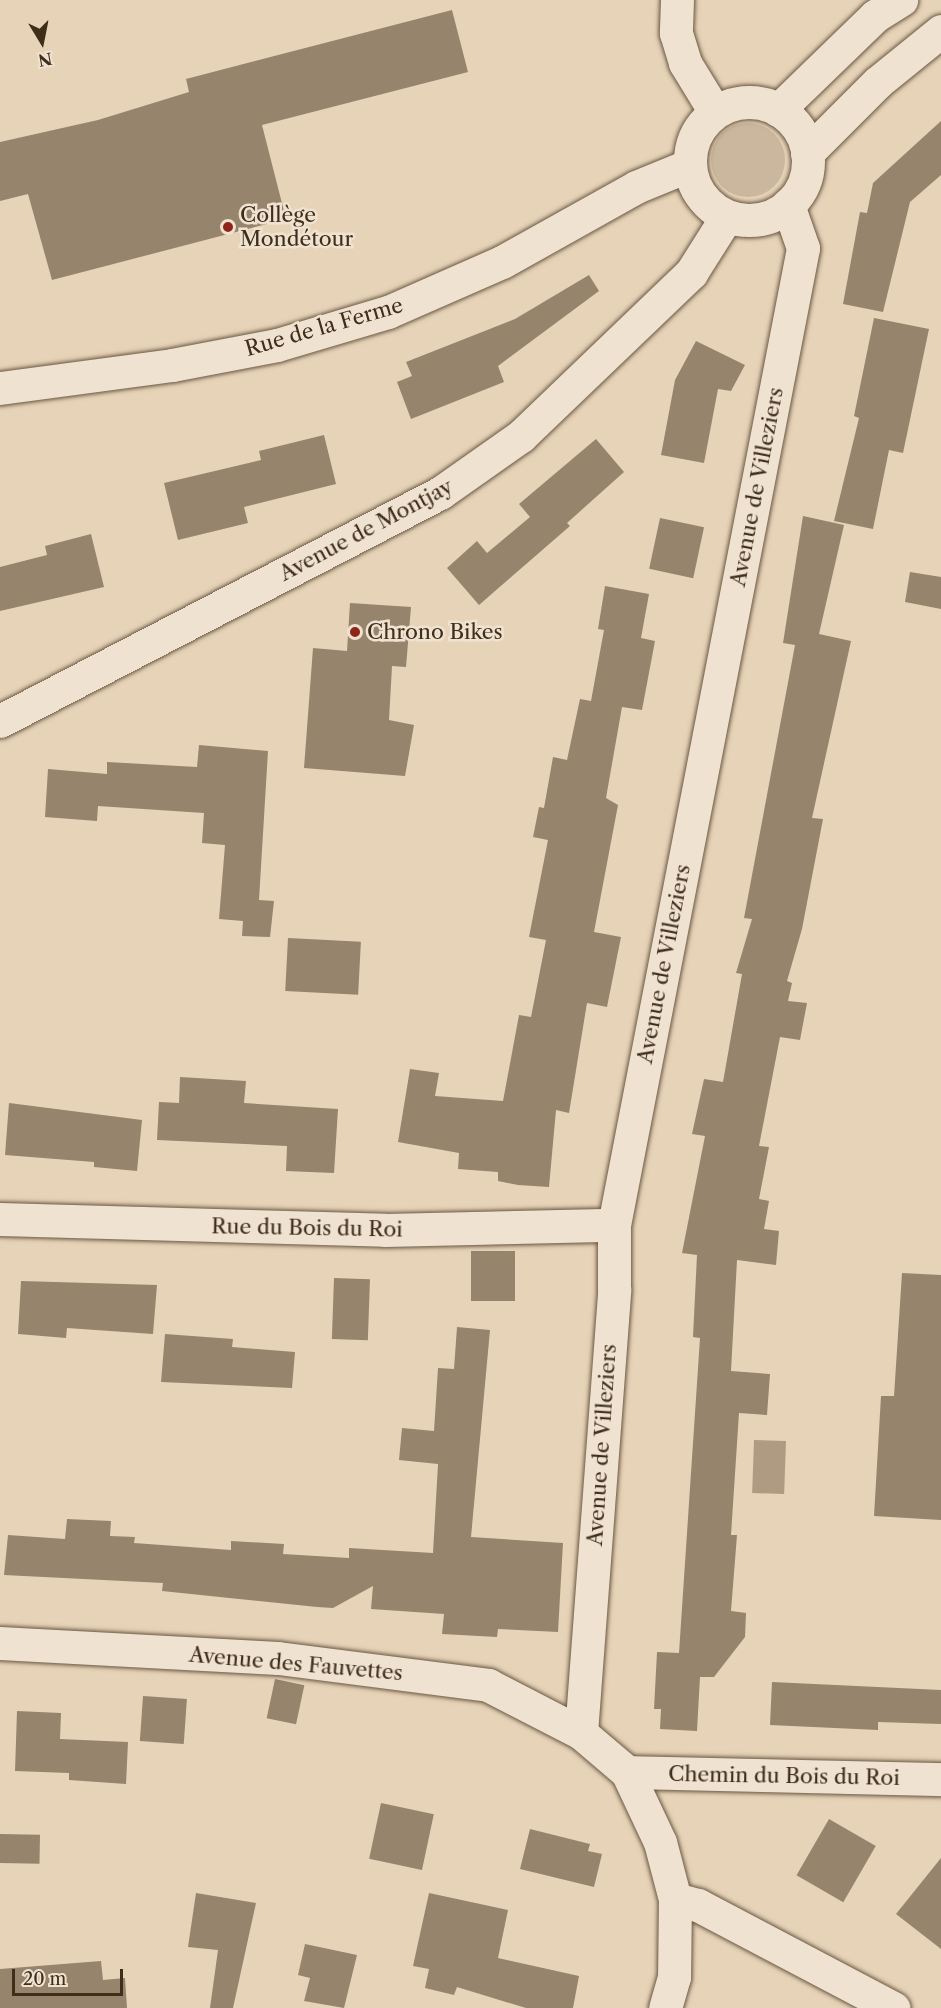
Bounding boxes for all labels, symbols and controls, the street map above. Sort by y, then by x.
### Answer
north arrow [12,12,72,72]
text: N [37,49,54,71]
place label: Collège Mondétour [240,202,353,252]
marker: Collège Mondétour [221,220,235,234]
street label: Rue de la Ferme [242,292,406,362]
street label: Avenue de Villeziers [725,385,789,589]
street label: Avenue de Montjay [275,474,457,586]
place label: Chrono Bikes [367,619,503,645]
marker: Chrono Bikes [348,625,362,639]
street label: Avenue de Villeziers [632,862,696,1066]
street label: Rue du Bois du Roi [211,1214,403,1242]
street label: Avenue de Villeziers [582,1343,622,1547]
street label: Avenue des Fauvettes [188,1642,404,1686]
street label: Chemin du Bois du Roi [668,1761,900,1791]
scale bar [15,1957,126,1995]
text: 20 m [23,1968,66,1990]

